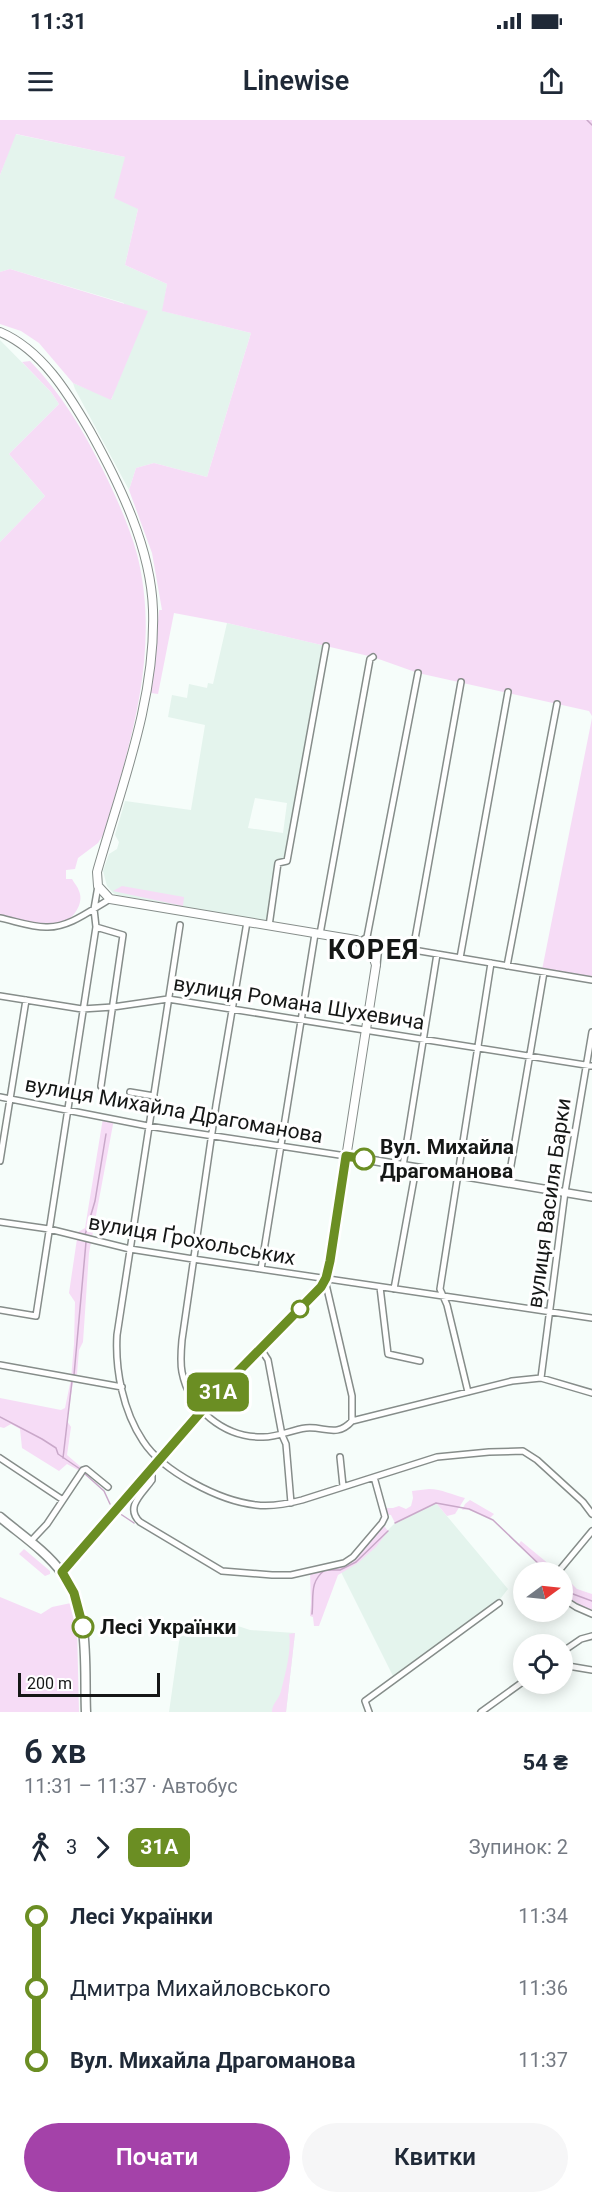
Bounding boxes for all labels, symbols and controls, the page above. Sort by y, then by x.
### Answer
text: 11:31 [30,9,87,34]
icon: menu [24,65,57,98]
text: Linewise [243,65,349,97]
icon: share [535,65,568,98]
district label: КОРЕЯ [328,934,420,966]
street label: вулиця Романа Шухевича [172,971,426,1035]
street label: вулиця Михайла Драгоманова [23,1072,325,1148]
street label: вулиця Василя Барки [522,1097,576,1309]
place label: Вул. Михайла Драгоманова [380,1135,514,1183]
marker: Вул. Михайла Драгоманова [353,1148,375,1170]
street label: вулиця Ґрохольських [87,1210,297,1270]
unlabelled marker [291,1300,309,1318]
line badge: 31А [184,1372,252,1412]
text: 31А [199,1380,237,1404]
north arrow [513,1562,573,1622]
map controls [513,1562,573,1694]
place label: Лесі Українки [100,1615,236,1639]
marker: Лесі Українки [72,1616,94,1638]
button: locate [513,1634,573,1694]
scale bar [18,1670,160,1698]
text: 200 m [27,1674,72,1693]
text: 6 хв [24,1732,86,1771]
text: 54 ₴ [523,1750,568,1775]
text: 11:31 – 11:37 · Автобус [24,1774,238,1798]
icon: walk [24,1831,57,1864]
icon: forward [86,1831,119,1864]
text: 3 [66,1835,77,1859]
text: 31А [140,1835,178,1859]
text: Зупинок: 2 [469,1835,568,1859]
text: Лесі Українки [70,1904,213,1929]
text: 11:34 [518,1904,568,1928]
text: Дмитра Михайловського [70,1976,331,2001]
text: 11:36 [518,1976,568,2000]
text: Вул. Михайла Драгоманова [70,2048,355,2073]
text: 11:37 [518,2048,568,2072]
button: Почати [24,2123,290,2192]
button: Квитки [302,2123,568,2192]

